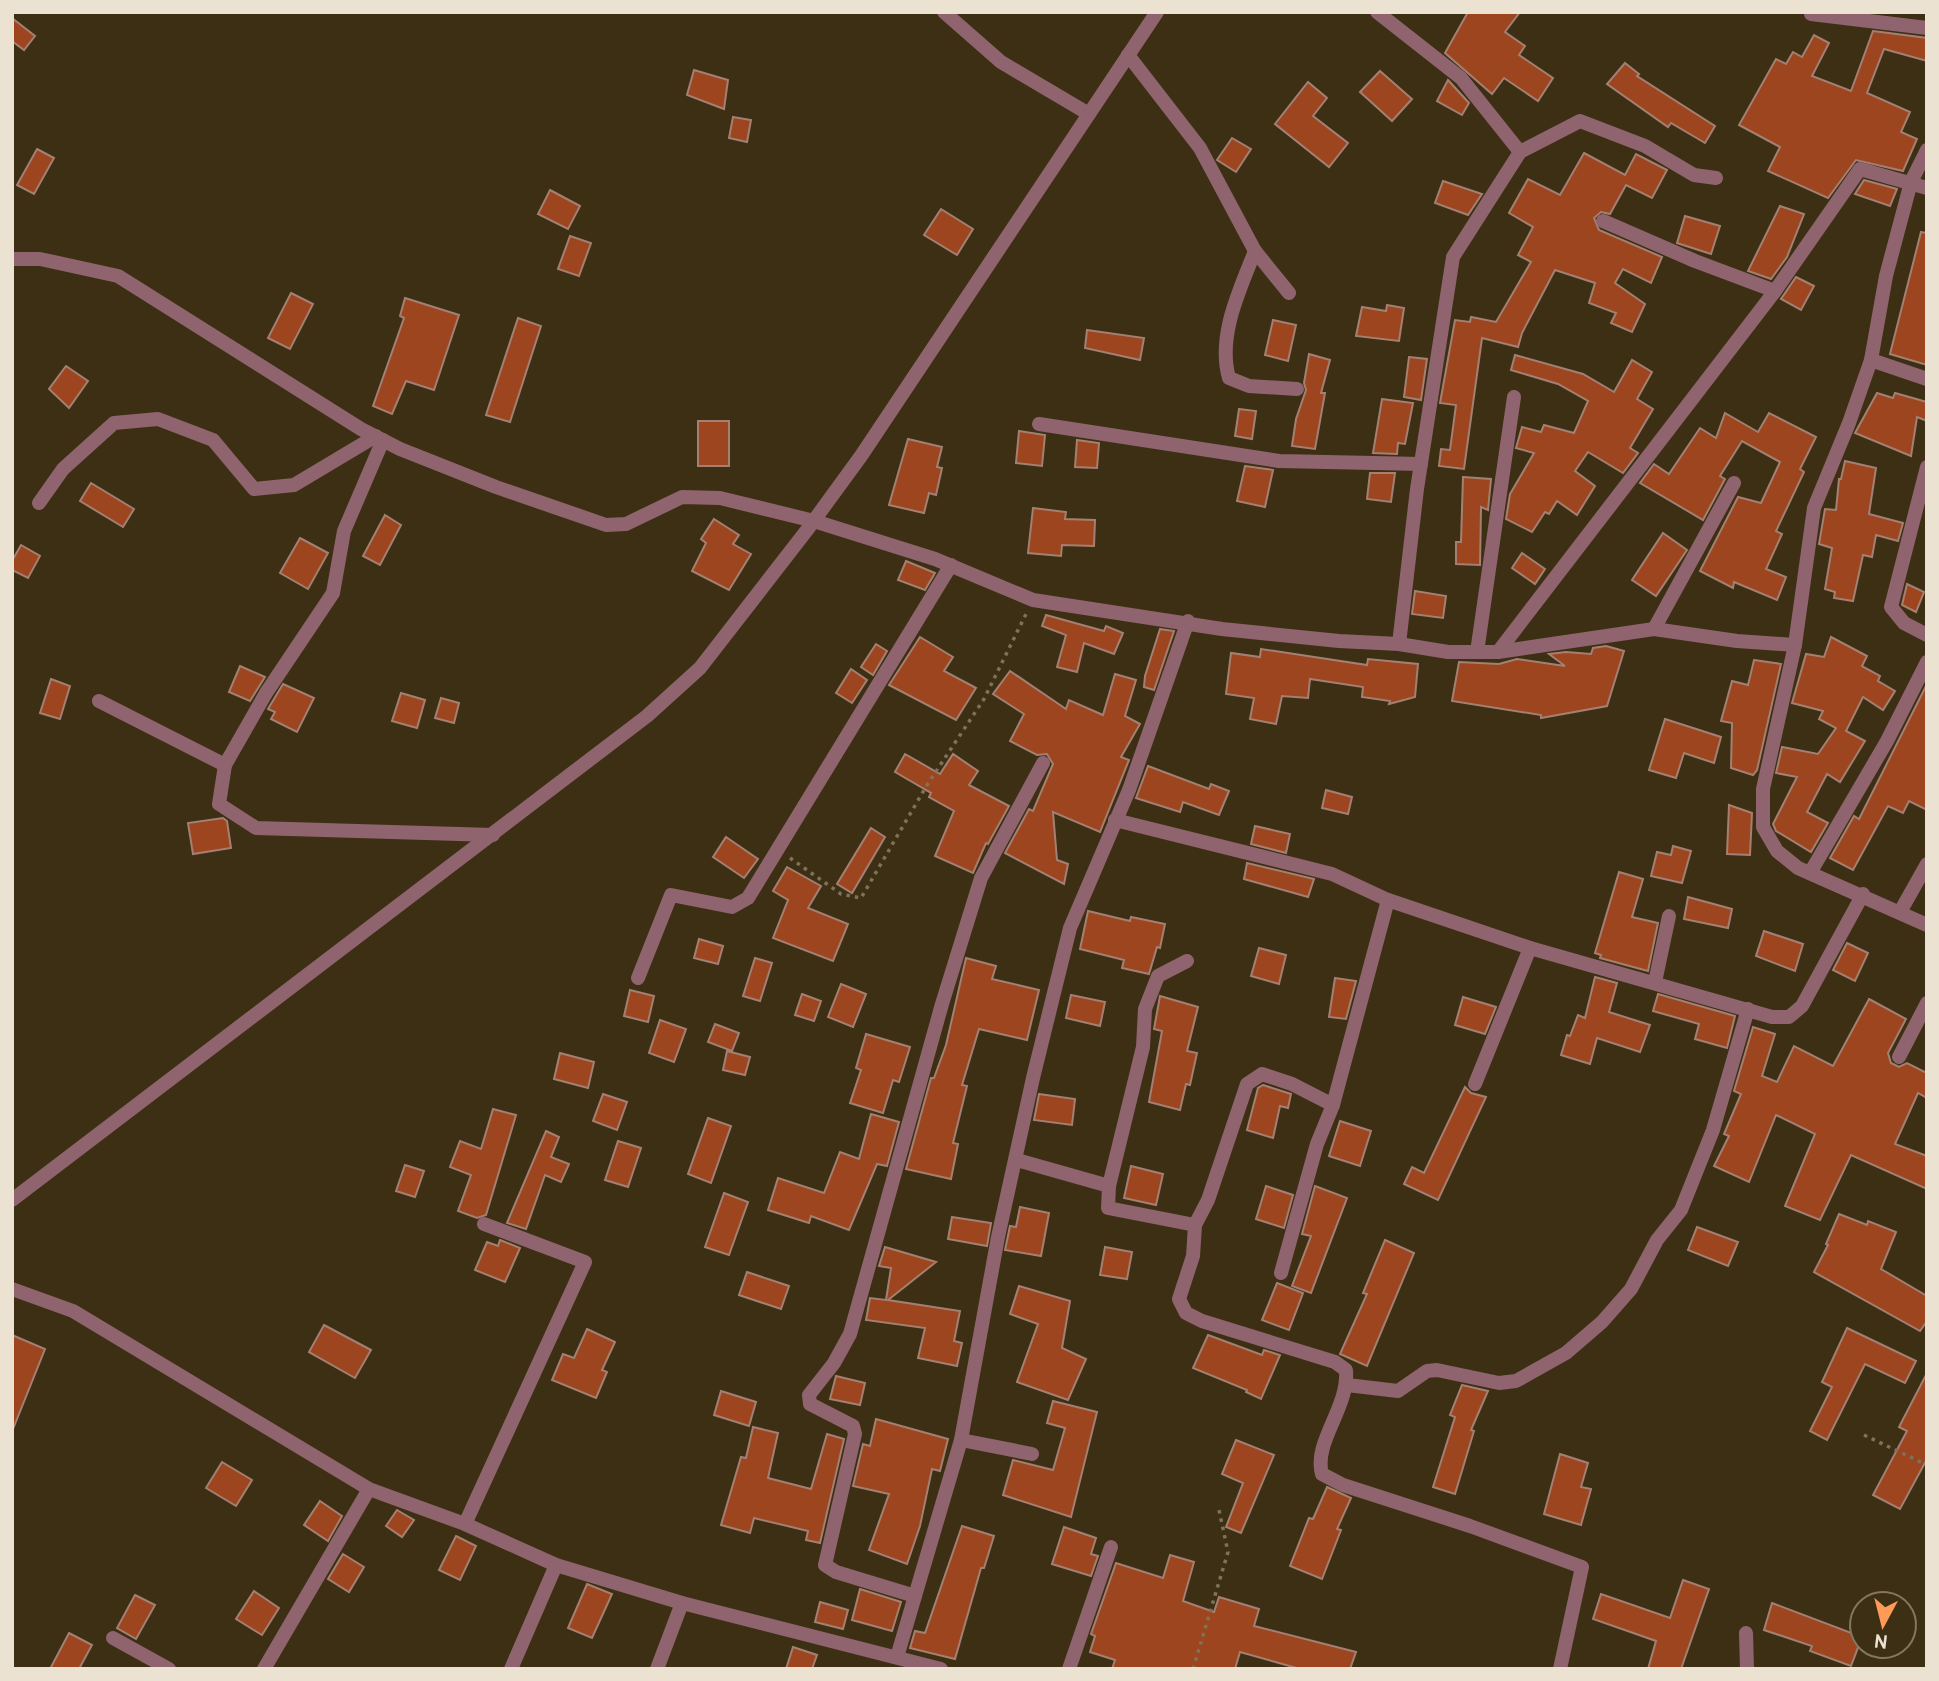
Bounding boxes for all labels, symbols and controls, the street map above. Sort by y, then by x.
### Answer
north arrow [1848,1590,1918,1660]
text: N [1873,1627,1889,1653]

